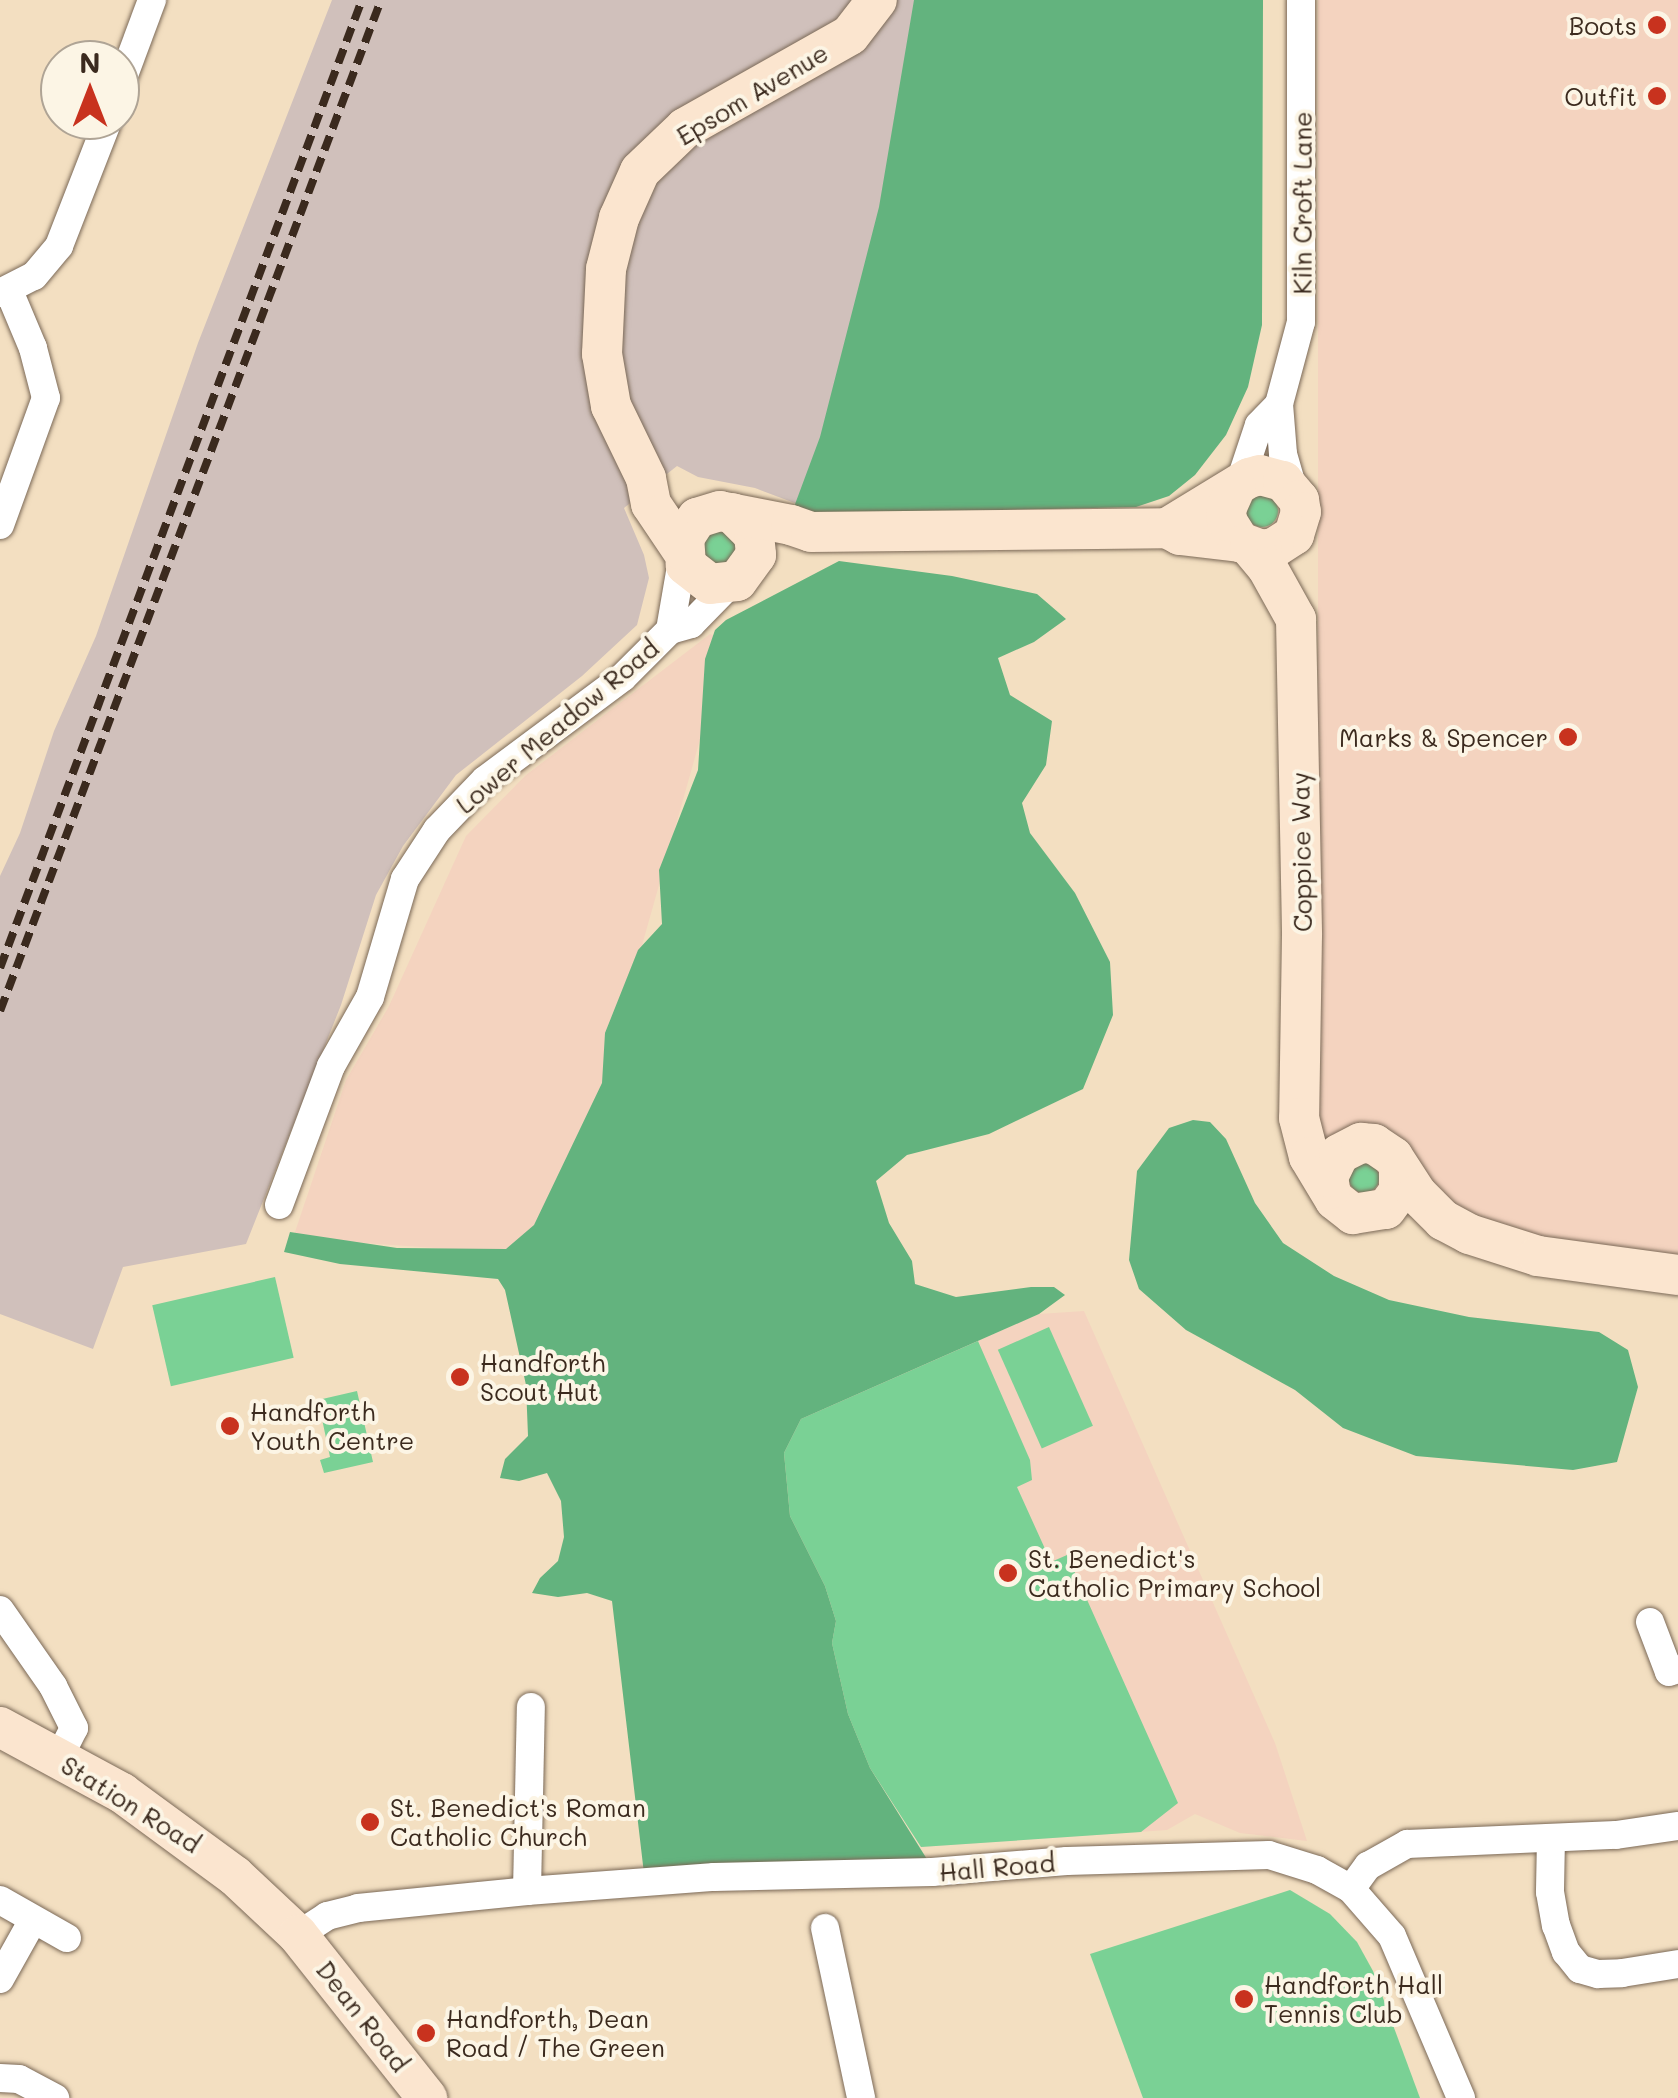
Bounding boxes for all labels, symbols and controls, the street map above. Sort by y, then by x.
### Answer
place label: Boots [1569,10,1637,40]
marker: Boots [1646,14,1668,36]
street label: Epsom Avenue [671,37,833,151]
north arrow [40,40,140,140]
text: N [79,44,101,80]
place label: Outfit [1564,81,1637,111]
marker: Outfit [1646,85,1668,107]
street label: Kiln Croft Lane [1287,112,1317,294]
street label: Lower Meadow Road [450,633,664,819]
place label: Marks & Spencer [1339,722,1548,752]
marker: Marks & Spencer [1557,726,1579,748]
street label: Coppice Way [1285,772,1317,932]
place label: Handforth Scout Hut [480,1348,605,1407]
marker: Handforth Scout Hut [449,1366,471,1388]
place label: Handforth Youth Centre [250,1397,414,1456]
marker: Handforth Youth Centre [219,1415,241,1437]
place label: St. Benedict's Catholic Primary School [1028,1544,1321,1603]
marker: St. Benedict's Catholic Primary School [997,1562,1019,1584]
street label: Station Road [56,1749,206,1859]
place label: St. Benedict's Roman Catholic Church [390,1793,646,1852]
marker: St. Benedict's Roman Catholic Church [359,1811,381,1833]
street label: Hall Road [938,1847,1056,1887]
street label: Dean Road [310,1955,416,2077]
place label: Handforth Hall Tennis Club [1264,1970,1443,2029]
marker: Handforth Hall Tennis Club [1233,1988,1255,2010]
place label: Handforth, Dean Road / The Green [446,2004,665,2063]
marker: Handforth, Dean Road / The Green [415,2022,437,2044]

